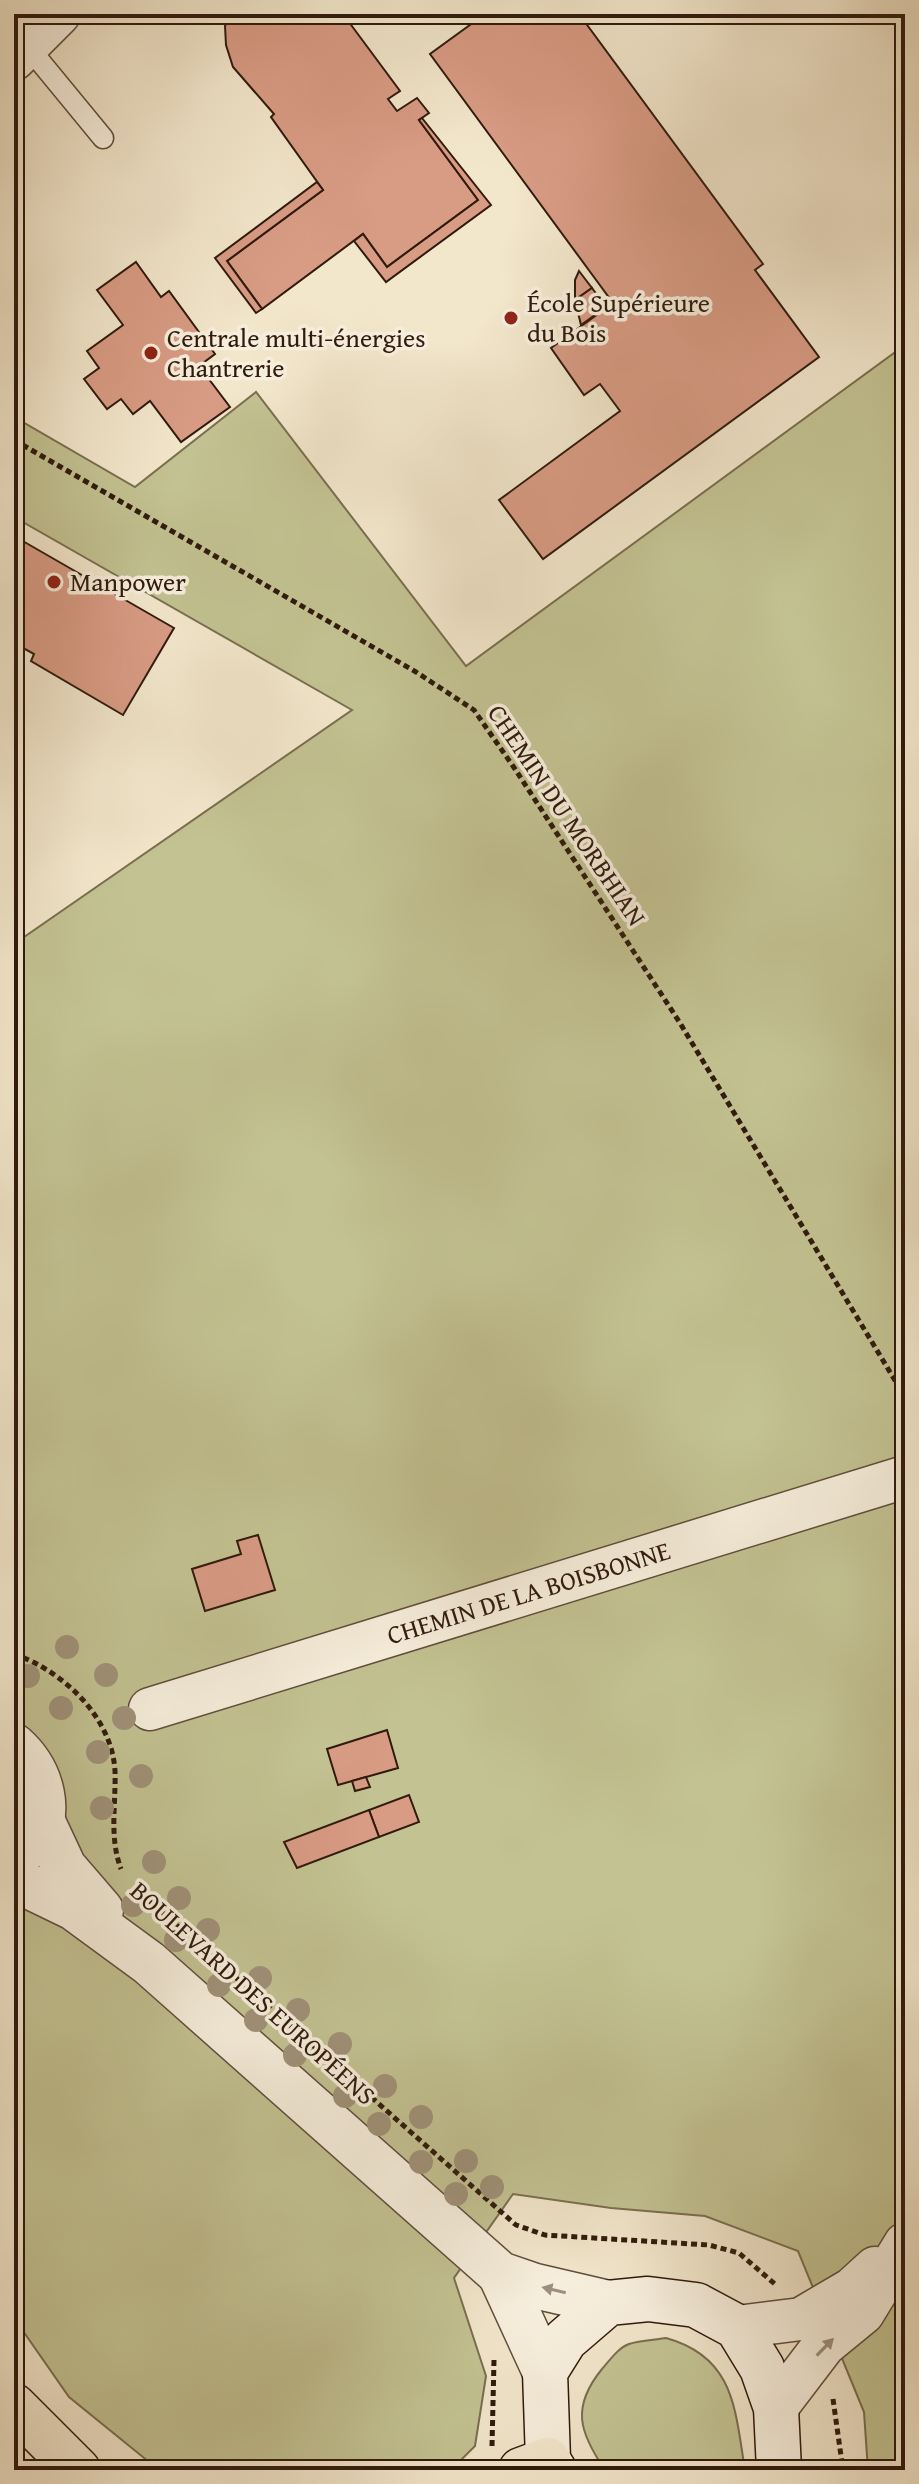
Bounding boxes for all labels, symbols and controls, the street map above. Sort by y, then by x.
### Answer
place label: École Supérieure du Bois [527,283,710,352]
marker: École Supérieure du Bois [502,309,520,327]
place label: Centrale multi-énergies Chantrerie [167,318,426,387]
marker: Centrale multi-énergies Chantrerie [142,344,160,362]
place label: Manpower [70,562,186,601]
marker: Manpower [45,573,63,591]
street label: CHEMIN DU MORBHIAN [479,696,656,933]
street label: CHEMIN DE LA BOISBONNE [382,1530,675,1654]
street label: BOULEVARD DES EUROPÉENS [122,1872,385,2114]
one-way arrow [541,2283,566,2296]
one-way arrow [815,2337,833,2356]

